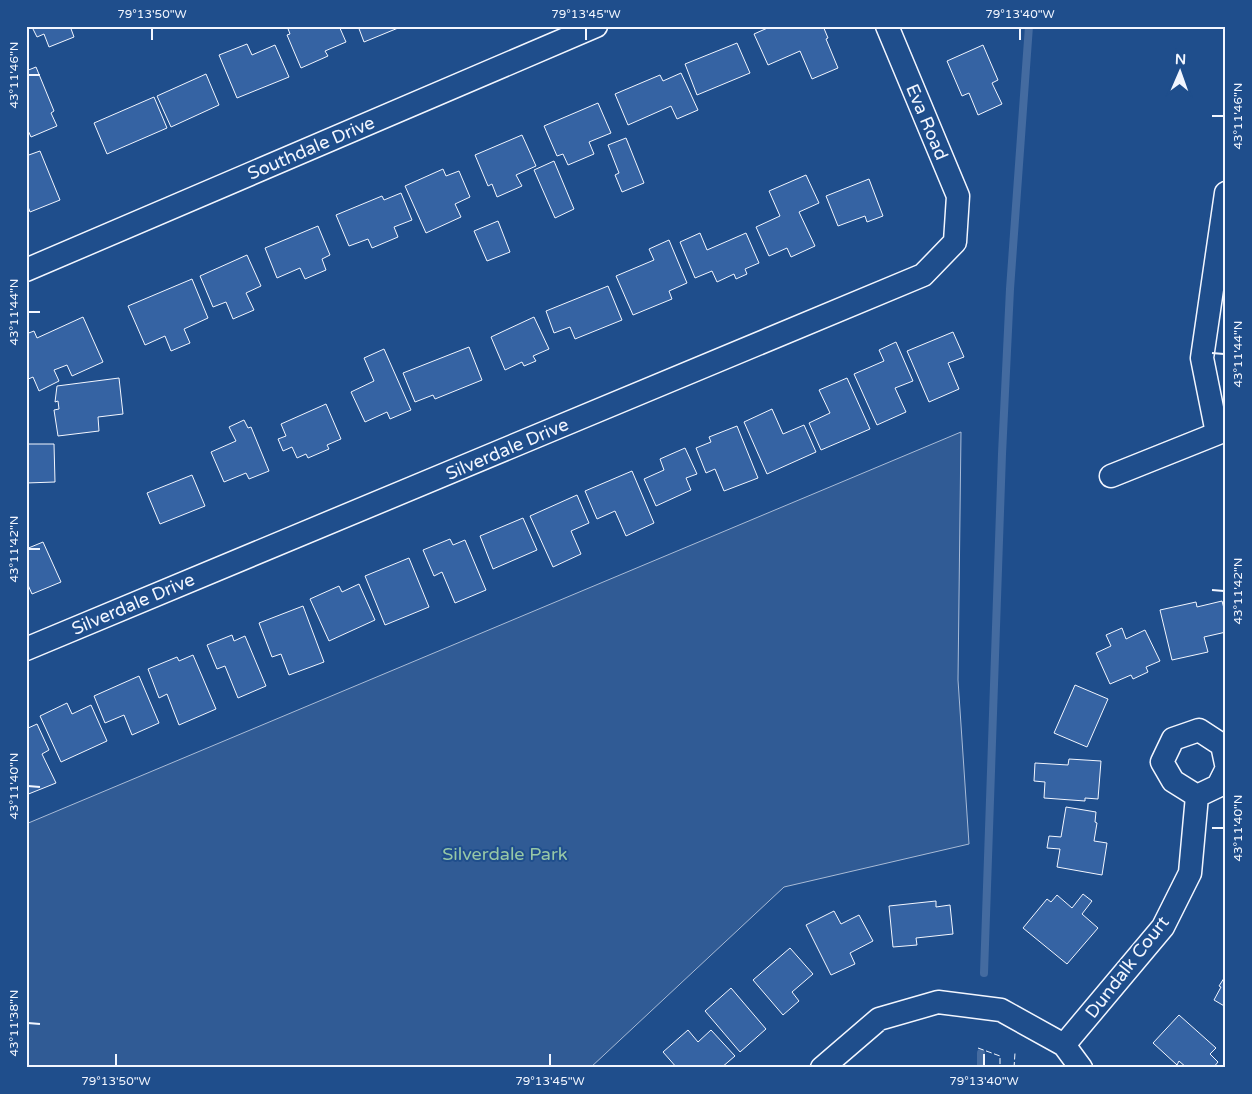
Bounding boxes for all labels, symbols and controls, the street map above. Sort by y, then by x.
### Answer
text: 79°13'50"W [117,7,187,21]
text: 79°13'45"W [551,7,621,21]
text: 79°13'40"W [985,7,1055,21]
text: 43°11'46"N [7,42,21,109]
north arrow [1154,48,1204,98]
text: N [1175,51,1186,68]
street label: Eva Road [901,81,953,163]
text: 43°11'46"N [1231,83,1245,150]
street label: Southdale Drive [244,111,378,185]
text: 43°11'44"N [7,279,21,346]
text: 43°11'44"N [1231,321,1245,388]
street label: Silverdale Drive [442,413,572,485]
text: 43°11'42"N [7,516,21,583]
text: 43°11'42"N [1231,558,1245,625]
street label: Silverdale Drive [68,568,198,640]
text: 43°11'40"N [7,753,21,820]
text: 43°11'40"N [1231,795,1245,862]
park label: Silverdale Park [442,843,568,865]
street label: Dundalk Court [1080,911,1174,1022]
text: 43°11'38"N [7,990,21,1057]
text: 79°13'50"W [81,1074,151,1088]
text: 79°13'45"W [515,1074,585,1088]
text: 79°13'40"W [949,1074,1019,1088]

